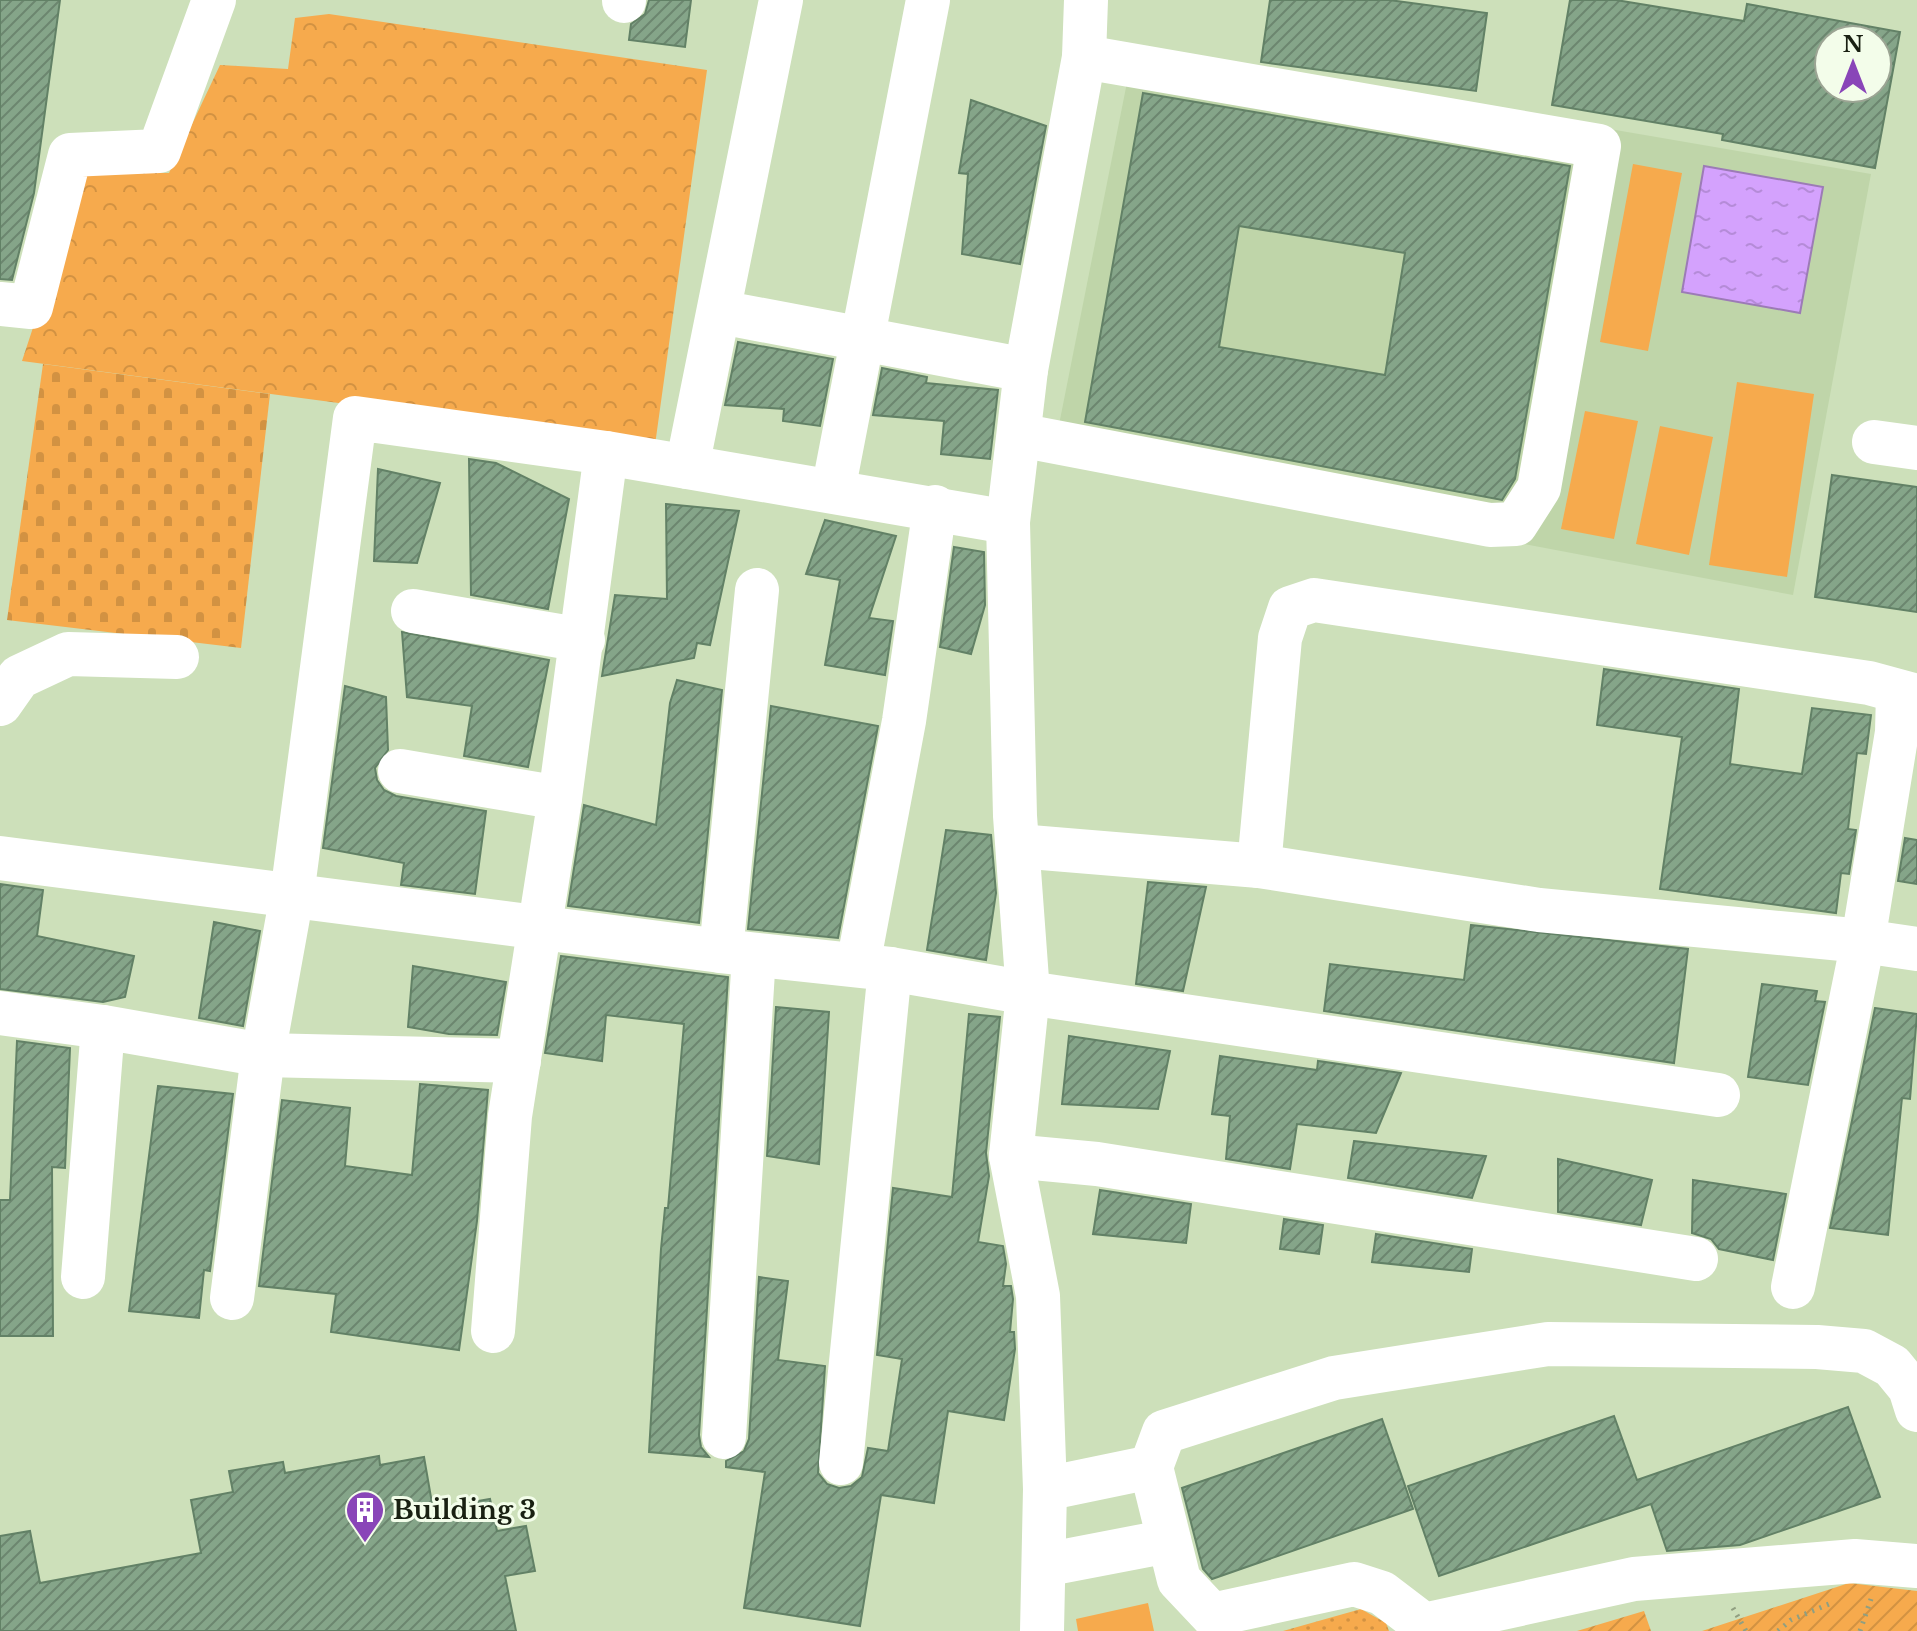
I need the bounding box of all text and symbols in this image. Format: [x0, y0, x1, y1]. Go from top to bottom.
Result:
north arrow [1813, 24, 1893, 104]
text: N [1843, 31, 1864, 58]
building icon: Building 3 [344, 1489, 386, 1544]
place label: Building 3 [393, 1494, 536, 1526]

